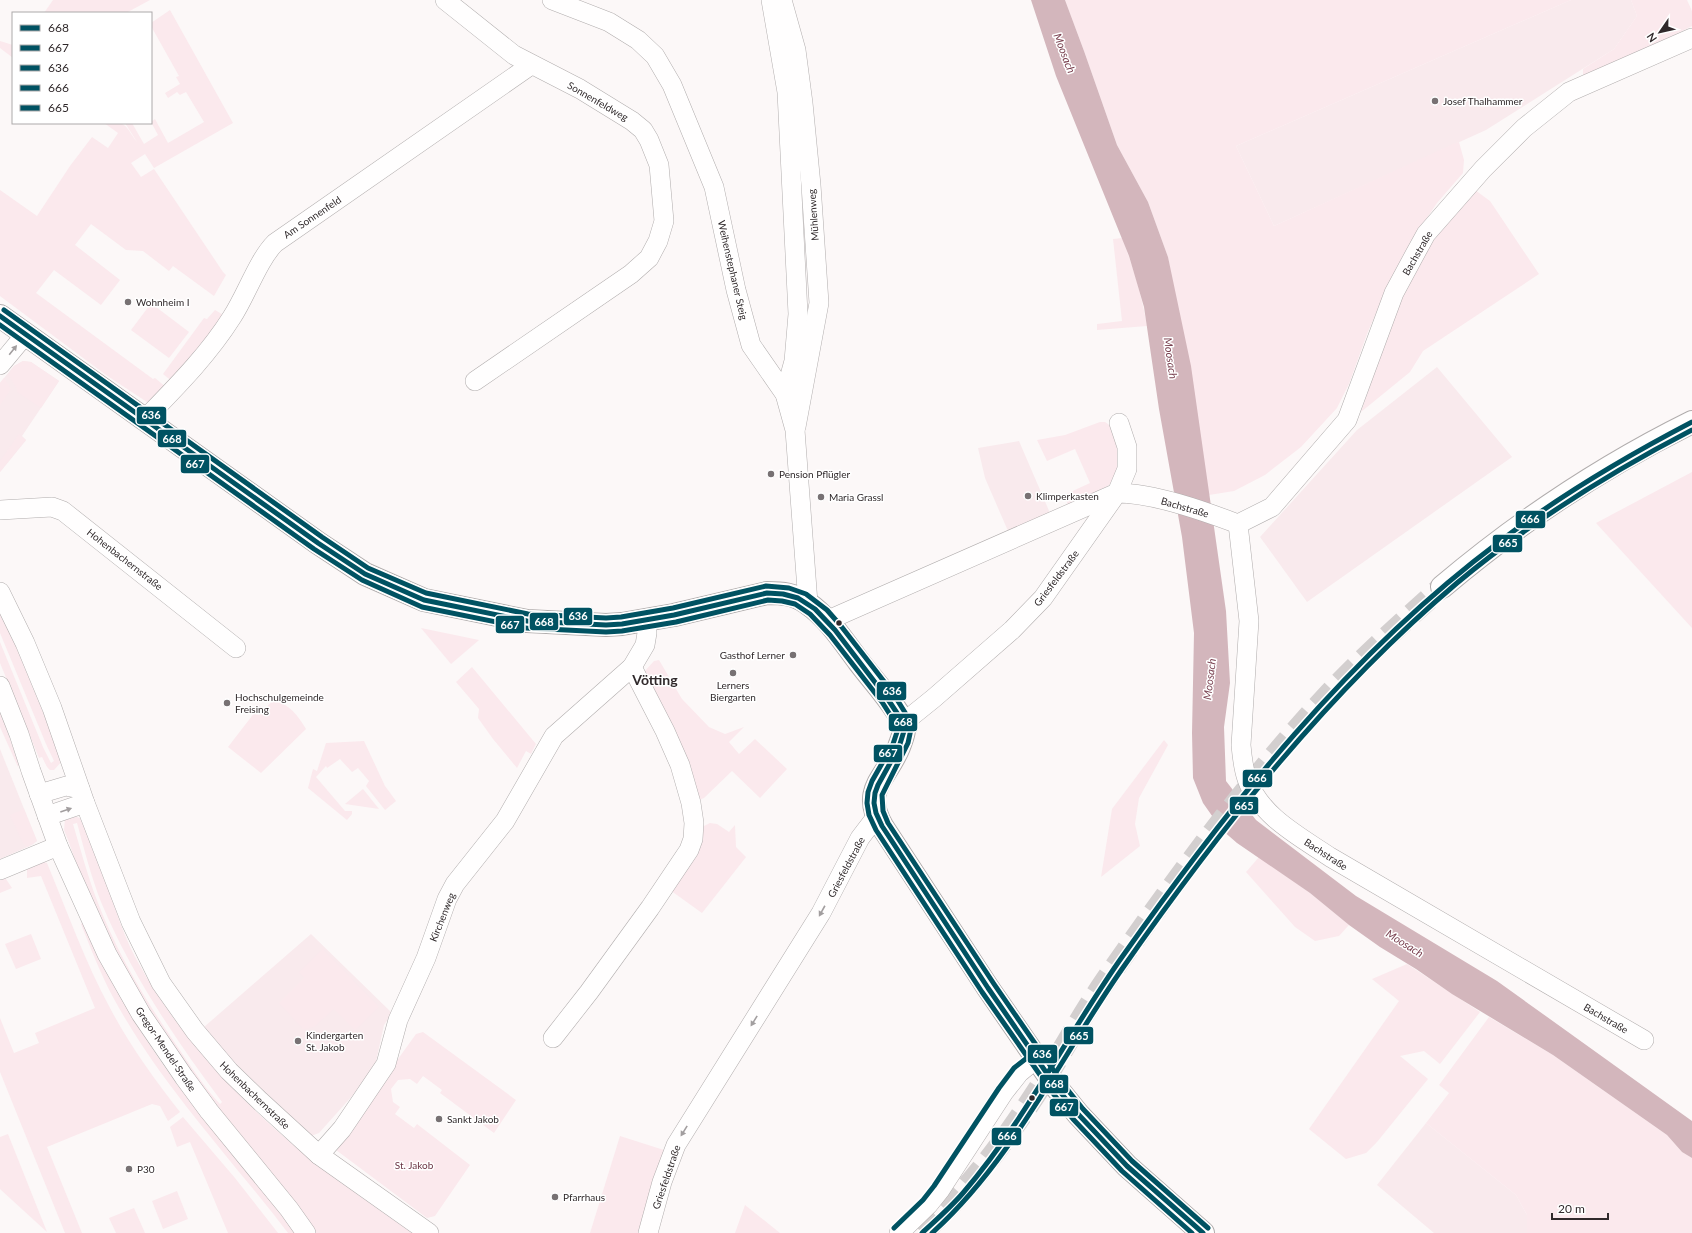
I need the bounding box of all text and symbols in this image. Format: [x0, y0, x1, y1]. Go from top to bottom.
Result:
legend [12, 12, 152, 124]
north arrow [1640, 12, 1680, 52]
text: 668 [48, 20, 69, 35]
water label: Moosach [1051, 31, 1079, 75]
text: N [1644, 31, 1659, 45]
text: 667 [48, 40, 69, 55]
text: 636 [48, 60, 69, 75]
street label: Sonnenfeldweg [566, 79, 630, 123]
text: 666 [48, 80, 69, 95]
place label: Josef Thalhammer [1443, 95, 1523, 107]
marker: Josef Thalhammer [1430, 96, 1440, 106]
text: 665 [48, 100, 69, 115]
street label: Mühlenweg [805, 189, 821, 241]
street label: Am Sonnenfeld [281, 193, 343, 241]
street label: Weihenstephaner Steig [716, 219, 750, 321]
street label: Bachstraße [1399, 229, 1435, 277]
place label: Wohnheim I [136, 296, 189, 308]
marker: Wohnheim I [123, 297, 133, 307]
water label: Moosach [1162, 337, 1180, 380]
one-way arrow [8, 345, 17, 356]
line badge: 636 [136, 406, 167, 425]
text: 636 [141, 408, 161, 421]
line badge: 668 [157, 429, 187, 448]
text: 668 [162, 432, 182, 445]
line badge: 667 [180, 454, 210, 474]
text: 667 [185, 457, 205, 470]
place label: Pension Pflügler [779, 468, 850, 480]
marker: Pension Pflügler [766, 469, 776, 479]
place label: Klimperkasten [1036, 490, 1099, 502]
place label: Maria Grassl [829, 491, 883, 503]
marker: Klimperkasten [1023, 491, 1033, 501]
marker: Maria Grassl [816, 492, 826, 502]
street label: Bachstraße [1160, 494, 1210, 520]
line badge: 666 [1515, 510, 1546, 529]
text: 666 [1520, 512, 1540, 525]
street label: Hohenbachernstraße [85, 526, 165, 592]
line badge: 665 [1492, 534, 1523, 553]
text: 665 [1498, 536, 1518, 549]
street label: Griesfeldstraße [1031, 548, 1081, 608]
line badge: 636 [563, 607, 593, 626]
text: 636 [568, 609, 588, 622]
line badge: 668 [529, 612, 559, 631]
line badge: 667 [495, 615, 525, 634]
text: 668 [534, 615, 554, 628]
text: 667 [500, 618, 520, 631]
unlabelled marker [834, 618, 844, 628]
place label: Gasthof Lerner [720, 649, 785, 661]
marker: Gasthof Lerner [788, 650, 798, 660]
water label: Moosach [1200, 657, 1218, 700]
marker: Lerners Biergarten [728, 668, 738, 678]
district label: Vötting [631, 671, 678, 688]
place label: Lerners Biergarten [710, 679, 756, 703]
line badge: 636 [876, 681, 907, 701]
text: 636 [882, 684, 902, 697]
place label: Hochschulgemeinde Freising [235, 691, 324, 715]
marker: Hochschulgemeinde Freising [222, 698, 232, 708]
line badge: 668 [888, 713, 918, 732]
text: 668 [893, 715, 913, 728]
line badge: 667 [873, 744, 903, 763]
text: 667 [878, 746, 898, 759]
line badge: 666 [1242, 769, 1273, 788]
text: 666 [1247, 771, 1267, 784]
line badge: 665 [1229, 796, 1259, 815]
text: 665 [1234, 799, 1254, 812]
one-way arrow [61, 807, 73, 813]
street label: Griesfeldstraße [825, 835, 867, 899]
street label: Bachstraße [1302, 836, 1350, 872]
street label: Kirchenweg [427, 891, 457, 943]
one-way arrow [819, 905, 825, 917]
water label: Moosach [1384, 926, 1426, 960]
street label: Bachstraße [1582, 1000, 1630, 1036]
street label: Gregor-Mendel-Straße [133, 1005, 199, 1093]
one-way arrow [750, 1015, 757, 1027]
line badge: 665 [1063, 1026, 1094, 1045]
place label: Kindergarten St. Jakob [306, 1029, 363, 1053]
text: 665 [1069, 1029, 1089, 1042]
marker: Kindergarten St. Jakob [293, 1036, 303, 1046]
line badge: 636 [1027, 1044, 1058, 1064]
text: 636 [1032, 1047, 1052, 1060]
street label: Hohenbachernstraße [218, 1059, 292, 1131]
line badge: 668 [1039, 1074, 1069, 1094]
text: 668 [1044, 1077, 1064, 1090]
unlabelled marker [1027, 1093, 1037, 1103]
line badge: 667 [1049, 1098, 1079, 1117]
text: 667 [1054, 1100, 1074, 1113]
place label: Sankt Jakob [447, 1113, 499, 1125]
marker: Sankt Jakob [434, 1114, 444, 1124]
one-way arrow [681, 1126, 688, 1137]
line badge: 666 [991, 1127, 1022, 1146]
text: 666 [997, 1129, 1017, 1142]
street label: Griesfeldstraße [649, 1143, 683, 1211]
park label: St. Jakob [395, 1159, 434, 1171]
place label: P30 [137, 1163, 155, 1175]
marker: P30 [124, 1164, 134, 1174]
place label: Pfarrhaus [563, 1191, 605, 1203]
marker: Pfarrhaus [550, 1192, 560, 1202]
scale bar [1552, 1195, 1608, 1221]
text: 20 m [1558, 1201, 1585, 1216]

